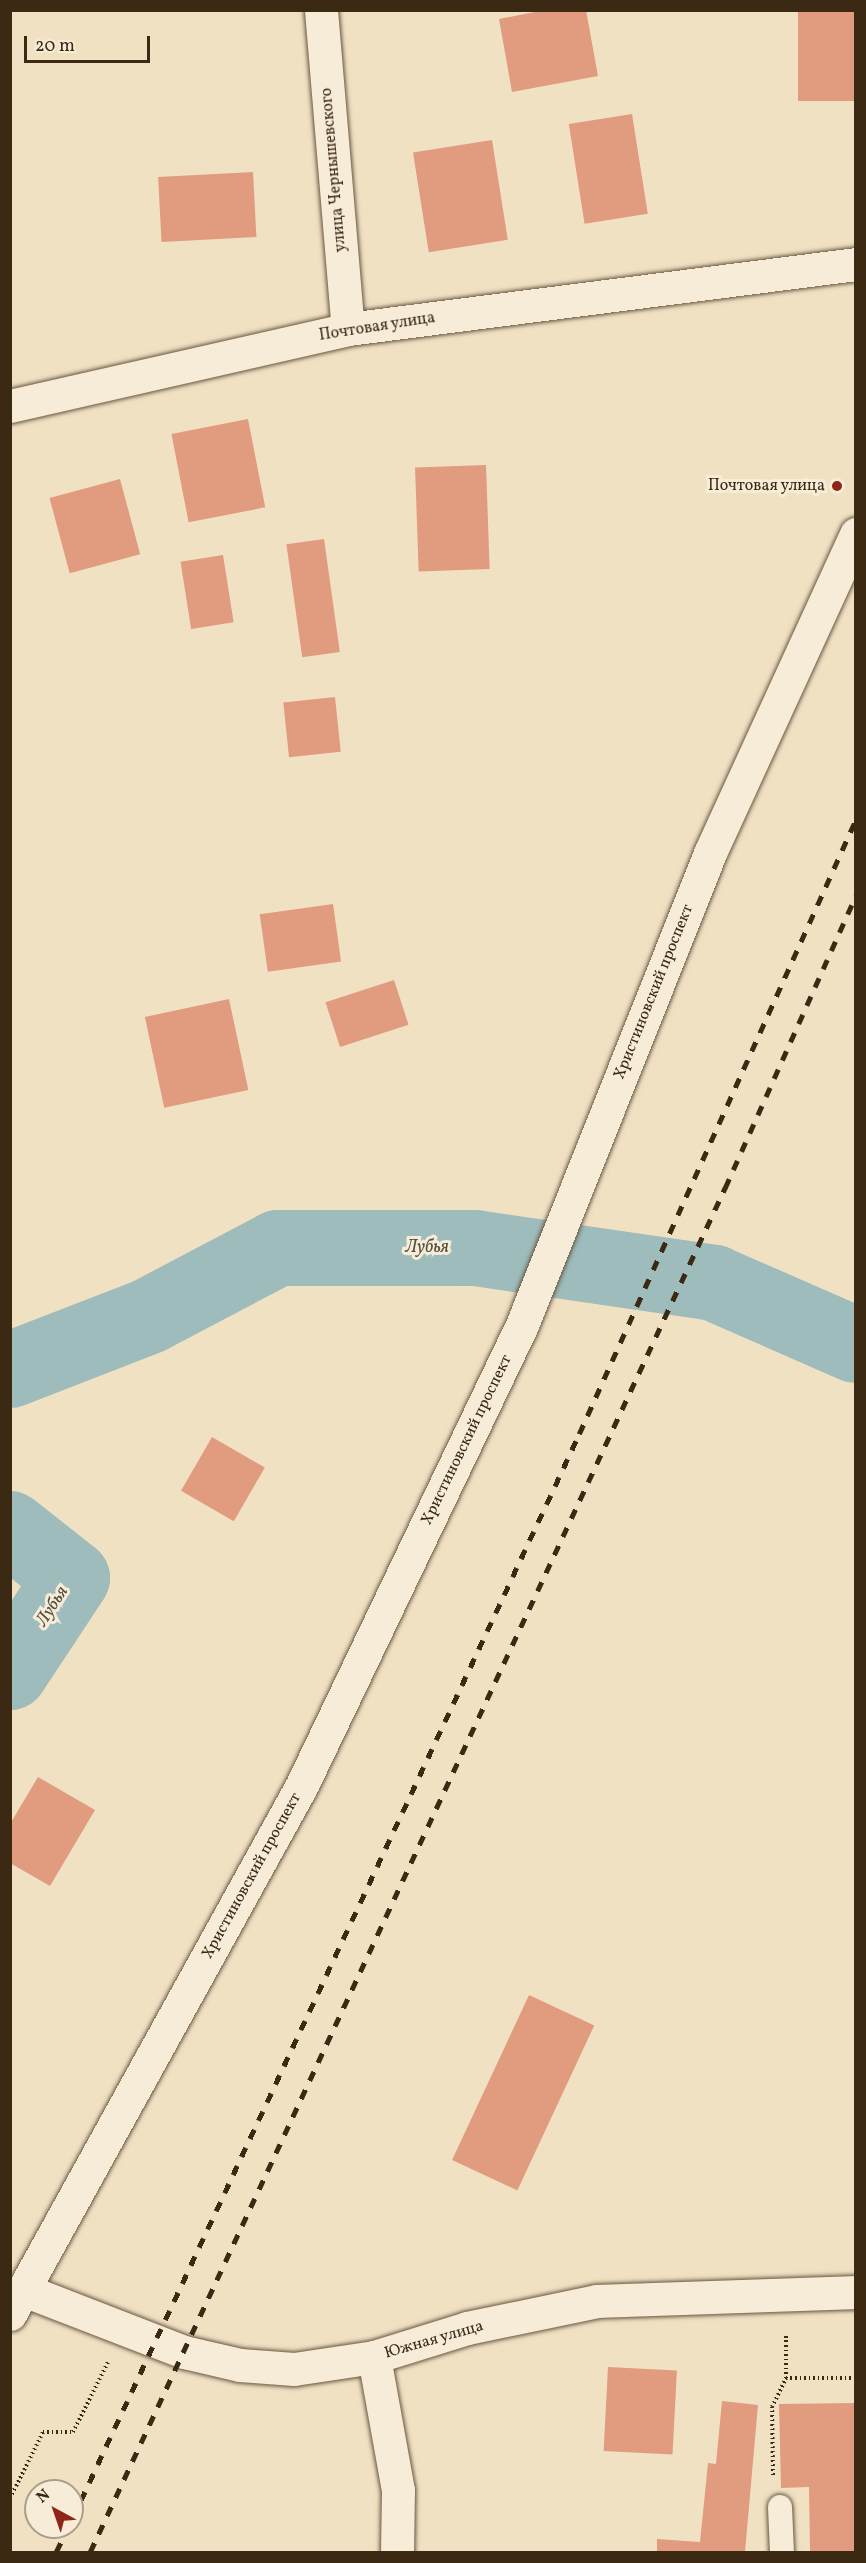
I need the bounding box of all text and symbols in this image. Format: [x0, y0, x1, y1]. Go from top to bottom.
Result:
scale bar [27, 24, 153, 62]
text: 20 m [35, 34, 75, 59]
street label: улица Чернышевского [317, 87, 351, 253]
street label: Почтовая улица [317, 308, 437, 346]
place label: Почтовая улица [707, 476, 825, 496]
marker: Почтовая улица [830, 479, 844, 493]
street label: Христиновский проспект [610, 902, 698, 1082]
water label: Лубья [405, 1237, 449, 1259]
street label: Христиновский проспект [417, 1352, 517, 1528]
water label: Лубья [32, 1583, 74, 1631]
street label: Христиновский проспект [198, 1790, 306, 1962]
street label: Южная улица [382, 2317, 486, 2363]
north arrow [24, 2479, 84, 2539]
text: N [32, 2485, 55, 2509]

